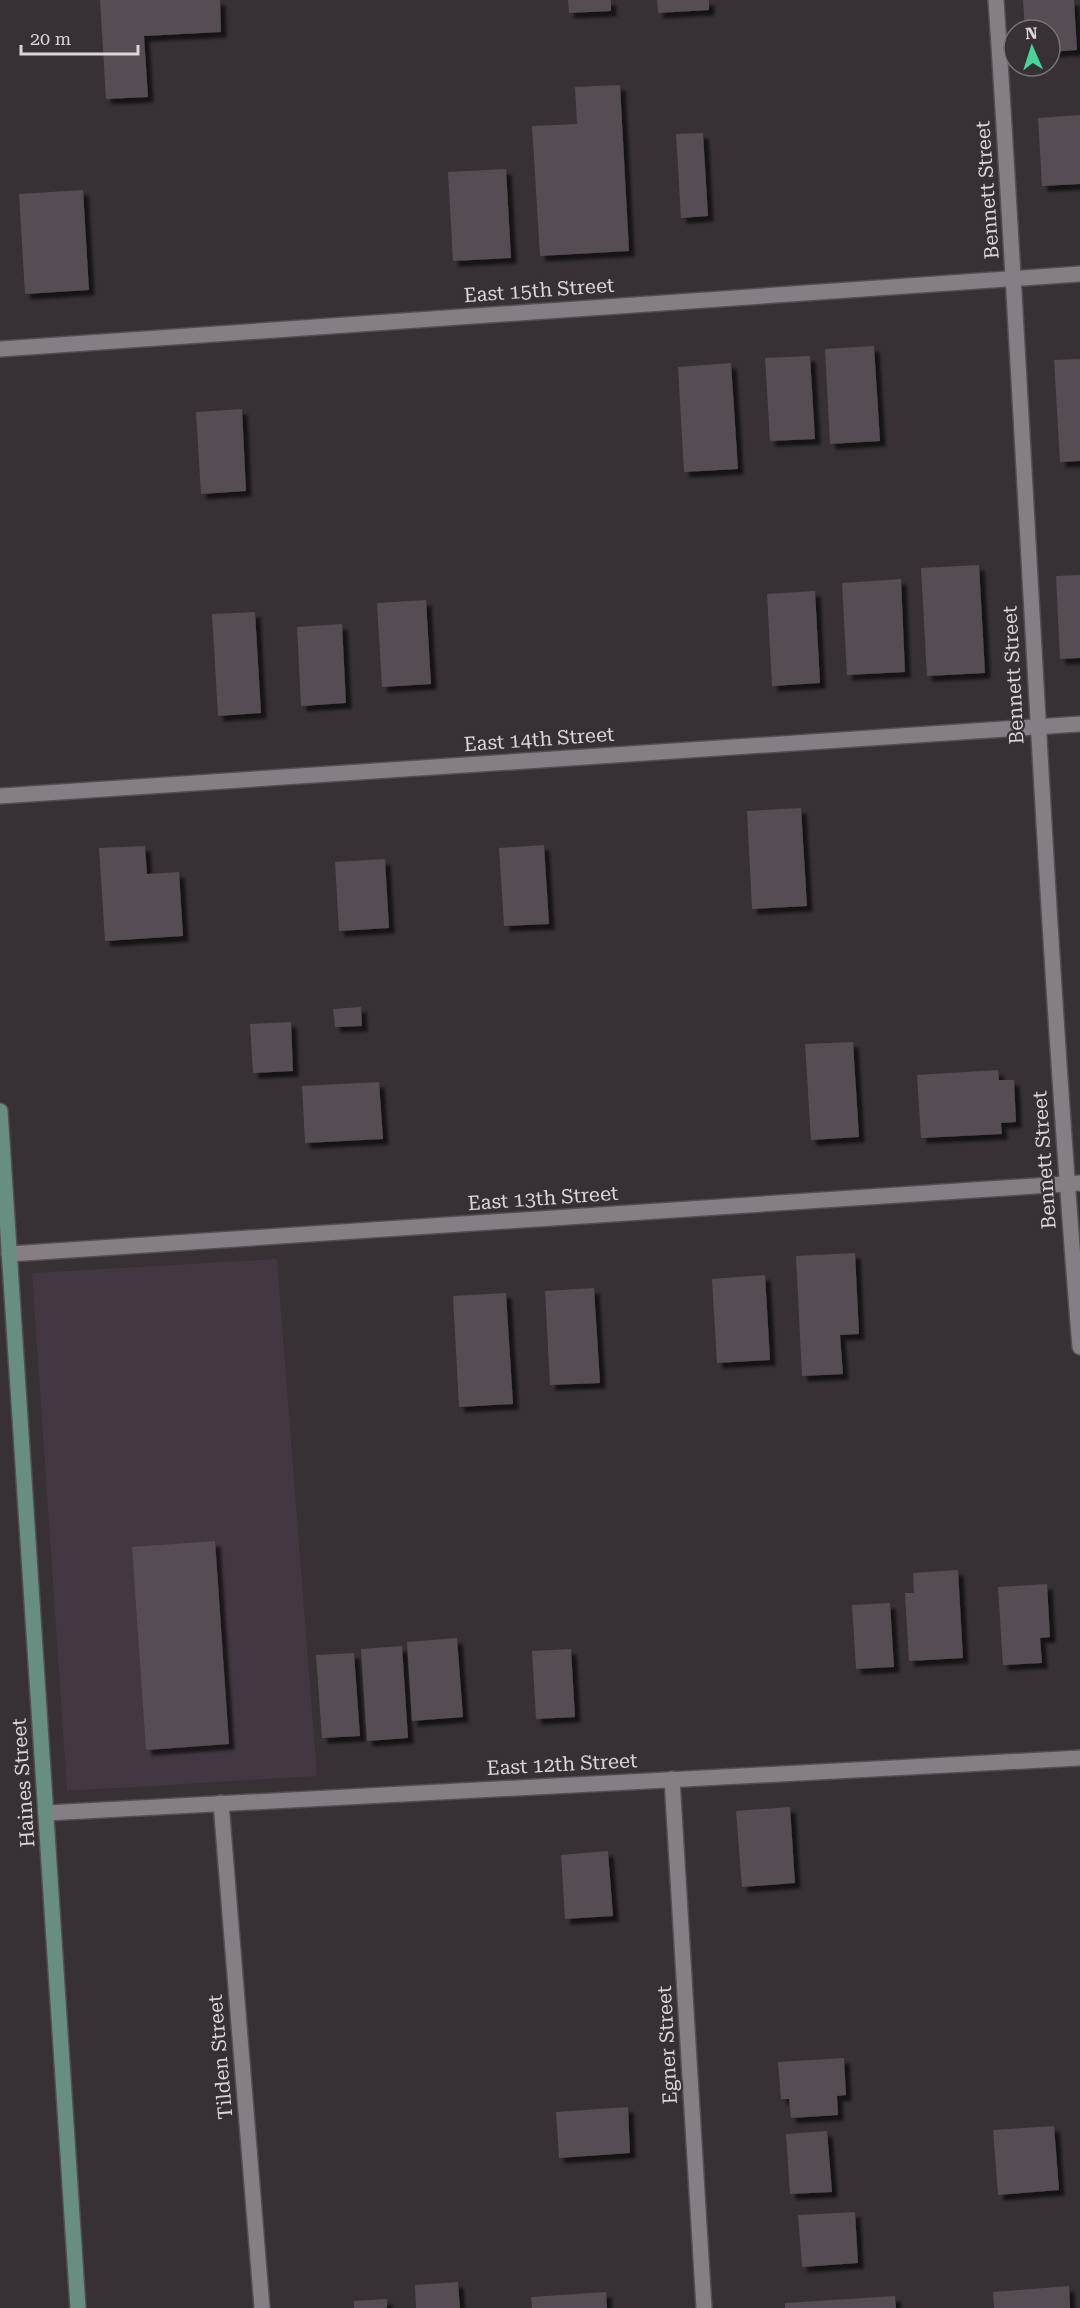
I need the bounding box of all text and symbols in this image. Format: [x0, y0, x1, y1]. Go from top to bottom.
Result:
scale bar [21, 18, 138, 56]
north arrow [1002, 18, 1062, 78]
text: N [1025, 24, 1038, 43]
text: 20 m [30, 28, 71, 49]
street label: Bennett Street [970, 119, 1004, 260]
street label: East 15th Street [463, 273, 616, 307]
street label: Bennett Street [997, 605, 1029, 745]
street label: East 14th Street [463, 722, 616, 756]
street label: Bennett Street [1027, 1089, 1061, 1230]
street label: East 13th Street [467, 1181, 620, 1215]
street label: Haines Street [6, 1717, 39, 1848]
street label: East 12th Street [486, 1748, 639, 1780]
street label: Egner Street [652, 1985, 682, 2105]
street label: Tilden Street [203, 1993, 237, 2120]

